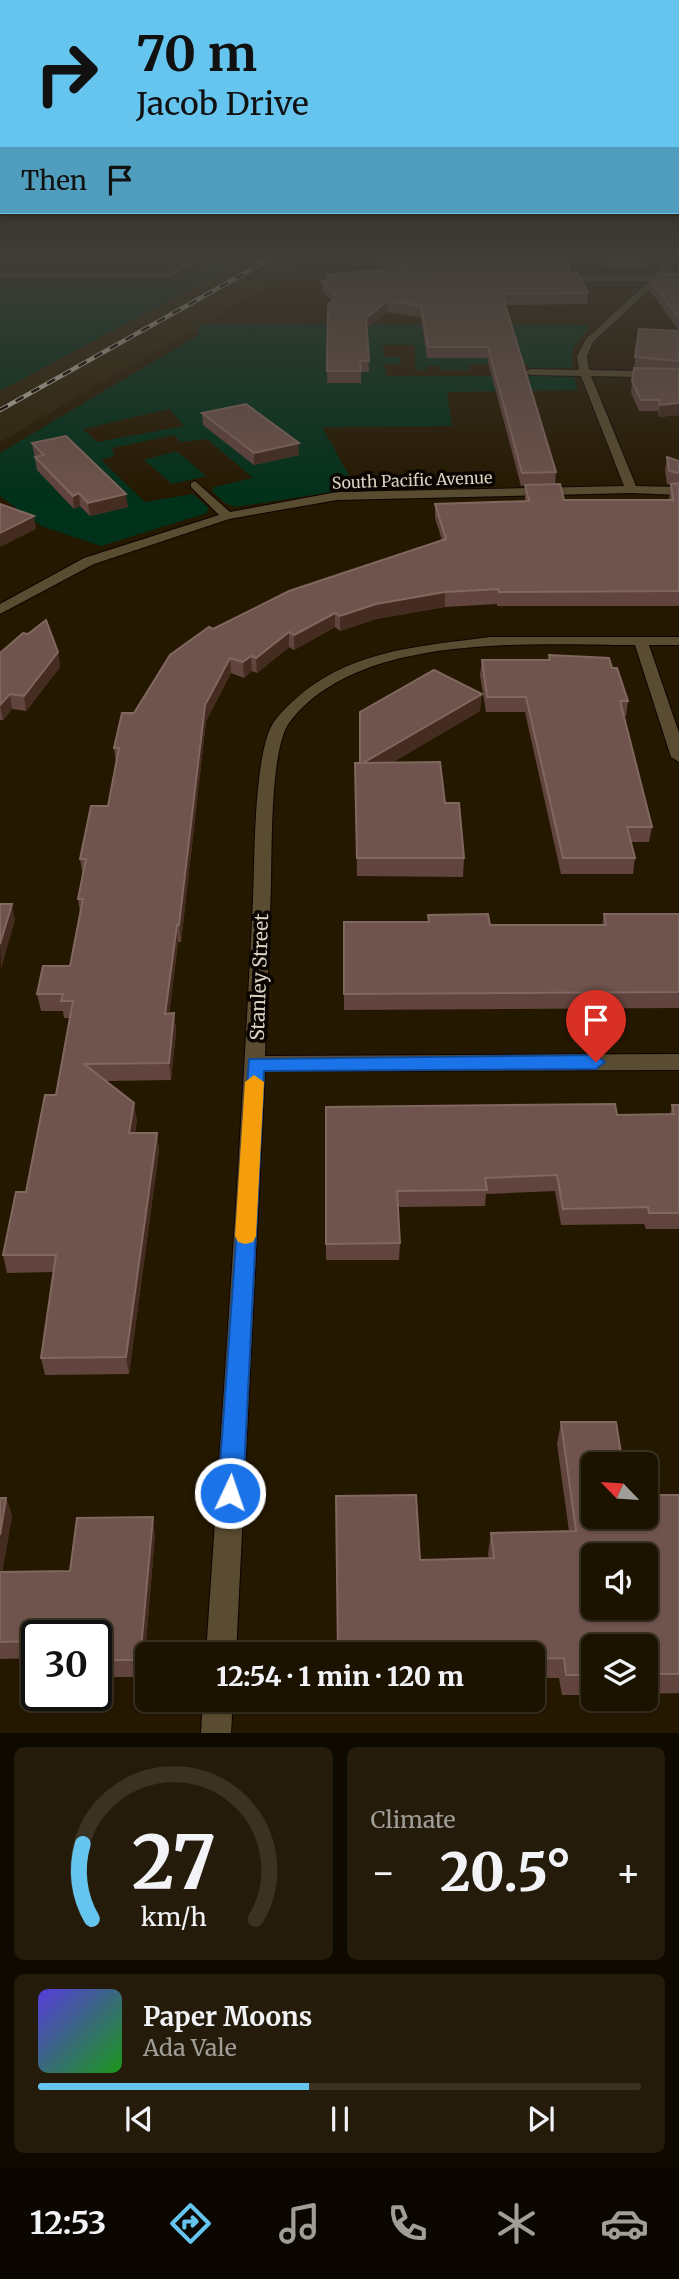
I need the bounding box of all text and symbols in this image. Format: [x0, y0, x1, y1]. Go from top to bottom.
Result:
text: 70 m [136, 23, 257, 84]
icon: right [21, 28, 112, 119]
text: Jacob Drive [136, 84, 309, 124]
icon: arrive [101, 161, 139, 199]
text: Then [21, 164, 87, 197]
street label: South Pacific Avenue [331, 467, 493, 493]
street label: Stanley Street [245, 912, 273, 1041]
pin [566, 990, 626, 1062]
icon: arrive [577, 1001, 615, 1039]
north arrow [581, 1452, 658, 1530]
map controls [581, 1452, 658, 1711]
position arrow [193, 1456, 267, 1530]
button: sound [581, 1543, 658, 1620]
speed limit sign: 30 [21, 1620, 112, 1711]
button: layers [581, 1634, 658, 1711]
text: 12:54 · 1 min · 120 m [216, 1660, 464, 1693]
text: Climate [371, 1805, 456, 1834]
text: 27 [131, 1818, 215, 1910]
text: 20.5° [440, 1840, 571, 1905]
text: − [371, 1849, 396, 1896]
text: + [616, 1849, 641, 1896]
text: km/h [140, 1901, 206, 1933]
text: Paper Moons [143, 2000, 312, 2033]
text: Ada Vale [143, 2033, 237, 2062]
icon: previous [120, 2100, 158, 2138]
icon: pause [321, 2100, 359, 2138]
icon: next [522, 2100, 560, 2138]
icon: directions [166, 2199, 215, 2248]
icon: music [275, 2199, 324, 2248]
icon: phone [383, 2199, 432, 2248]
icon: climate [492, 2199, 541, 2248]
icon: car [600, 2199, 649, 2248]
text: 12:53 [30, 2203, 106, 2243]

